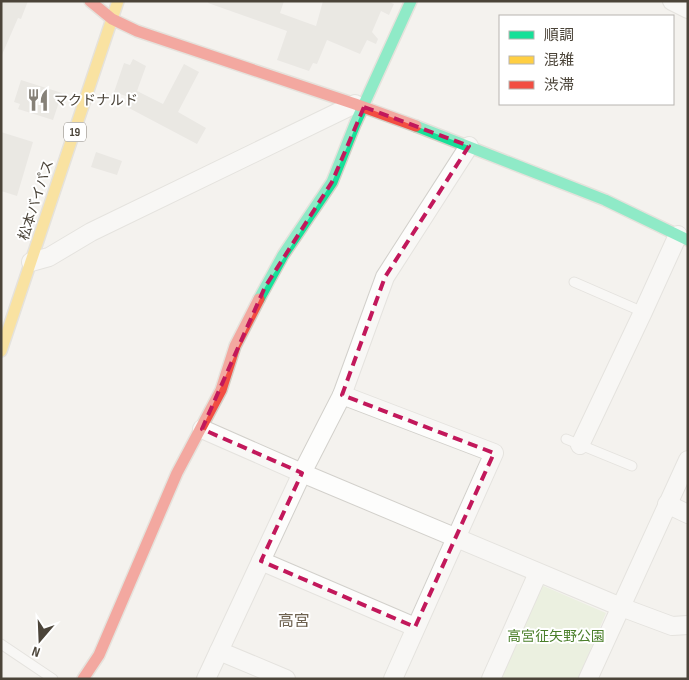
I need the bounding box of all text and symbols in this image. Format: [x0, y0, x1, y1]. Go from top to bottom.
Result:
legend [499, 15, 674, 105]
text: 順調 [544, 26, 574, 45]
text: 混雑 [544, 51, 574, 70]
text: 渋滞 [544, 76, 574, 95]
restaurant icon: マクドナルド [25, 87, 51, 113]
place label: マクドナルド [54, 92, 138, 109]
road number: 19 [64, 122, 86, 142]
street label: 松本バイパス [15, 158, 57, 242]
district label: 高宮 [278, 612, 310, 631]
north arrow [15, 615, 65, 665]
park label: 高宮征矢野公園 [507, 628, 605, 645]
text: N [30, 643, 42, 661]

